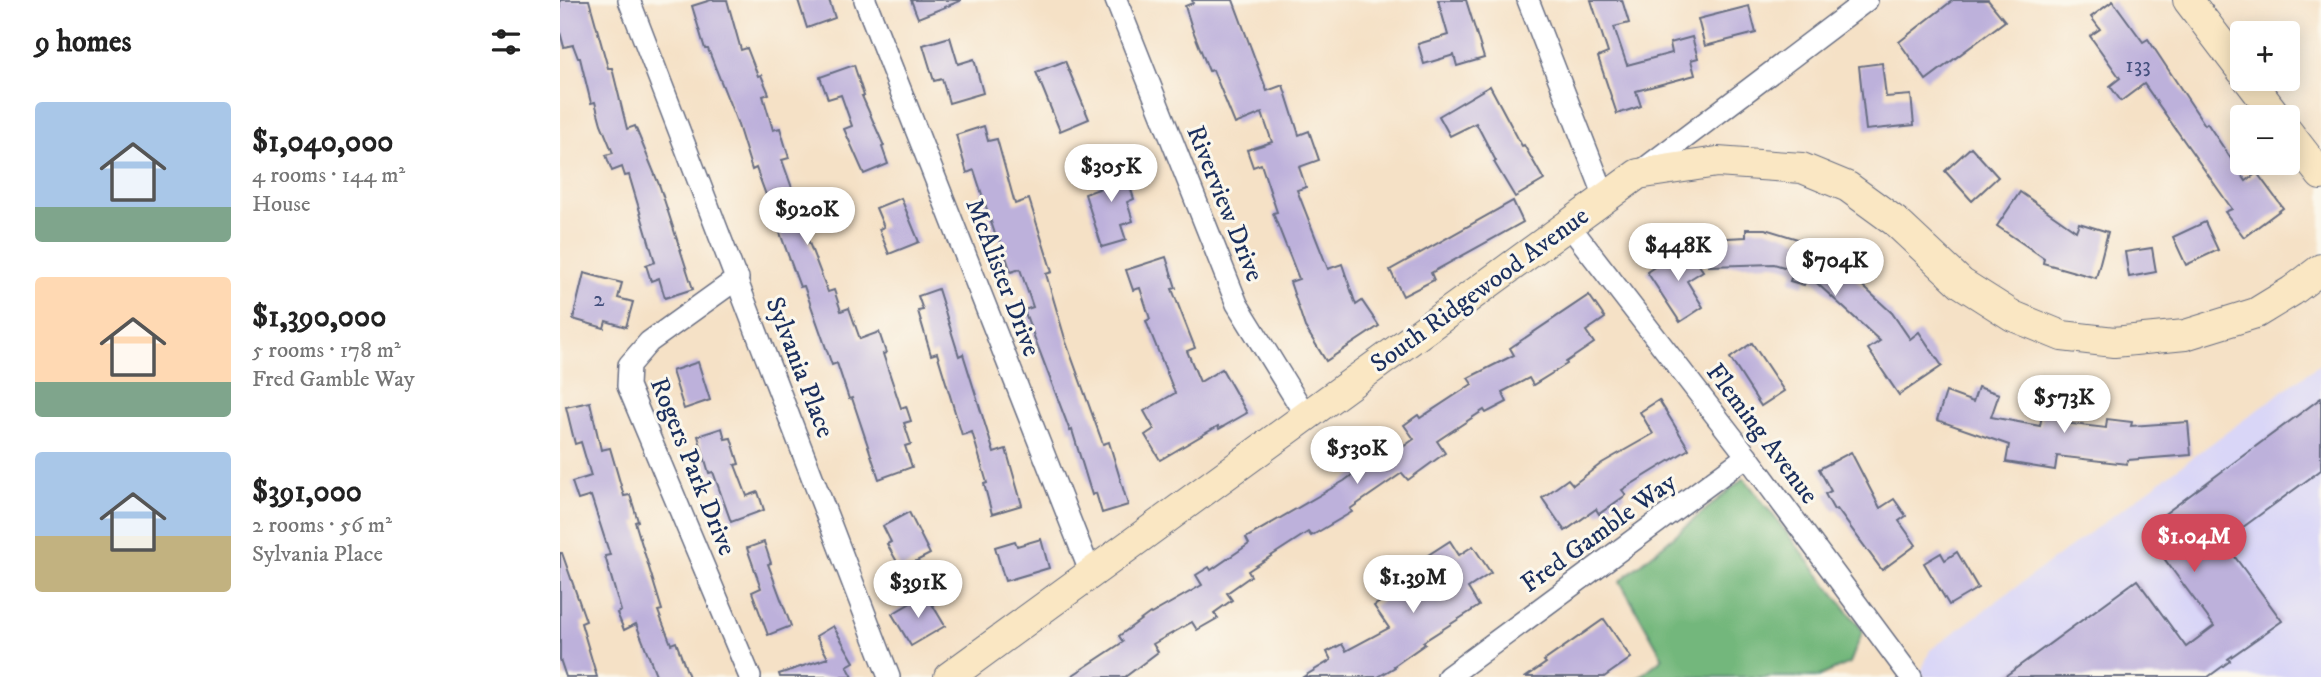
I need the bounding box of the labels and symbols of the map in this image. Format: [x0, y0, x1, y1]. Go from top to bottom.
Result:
house number: 133 [2125, 51, 2151, 80]
street label: Riverview Drive [1178, 121, 1271, 286]
pin: $305K [1062, 144, 1160, 204]
pin: $920K [758, 188, 856, 247]
street label: McAlister Drive [957, 194, 1048, 361]
street label: South Ridgewood Avenue [1364, 200, 1596, 381]
pin: $448K [1629, 224, 1727, 283]
pin: $704K [1786, 238, 1884, 298]
house number: 2 [593, 285, 605, 314]
street label: Sylvania Place [758, 293, 842, 443]
street label: Fleming Avenue [1698, 357, 1825, 511]
street label: Rogers Park Drive [642, 373, 743, 560]
pin: $573K [2015, 376, 2113, 435]
pin: $530K [1308, 426, 1406, 486]
street label: Fred Gamble Way [1515, 465, 1684, 601]
pin: $1.04M [2137, 514, 2251, 574]
pin: $1.39M [1356, 556, 1470, 615]
pin: $391K [869, 560, 967, 620]

